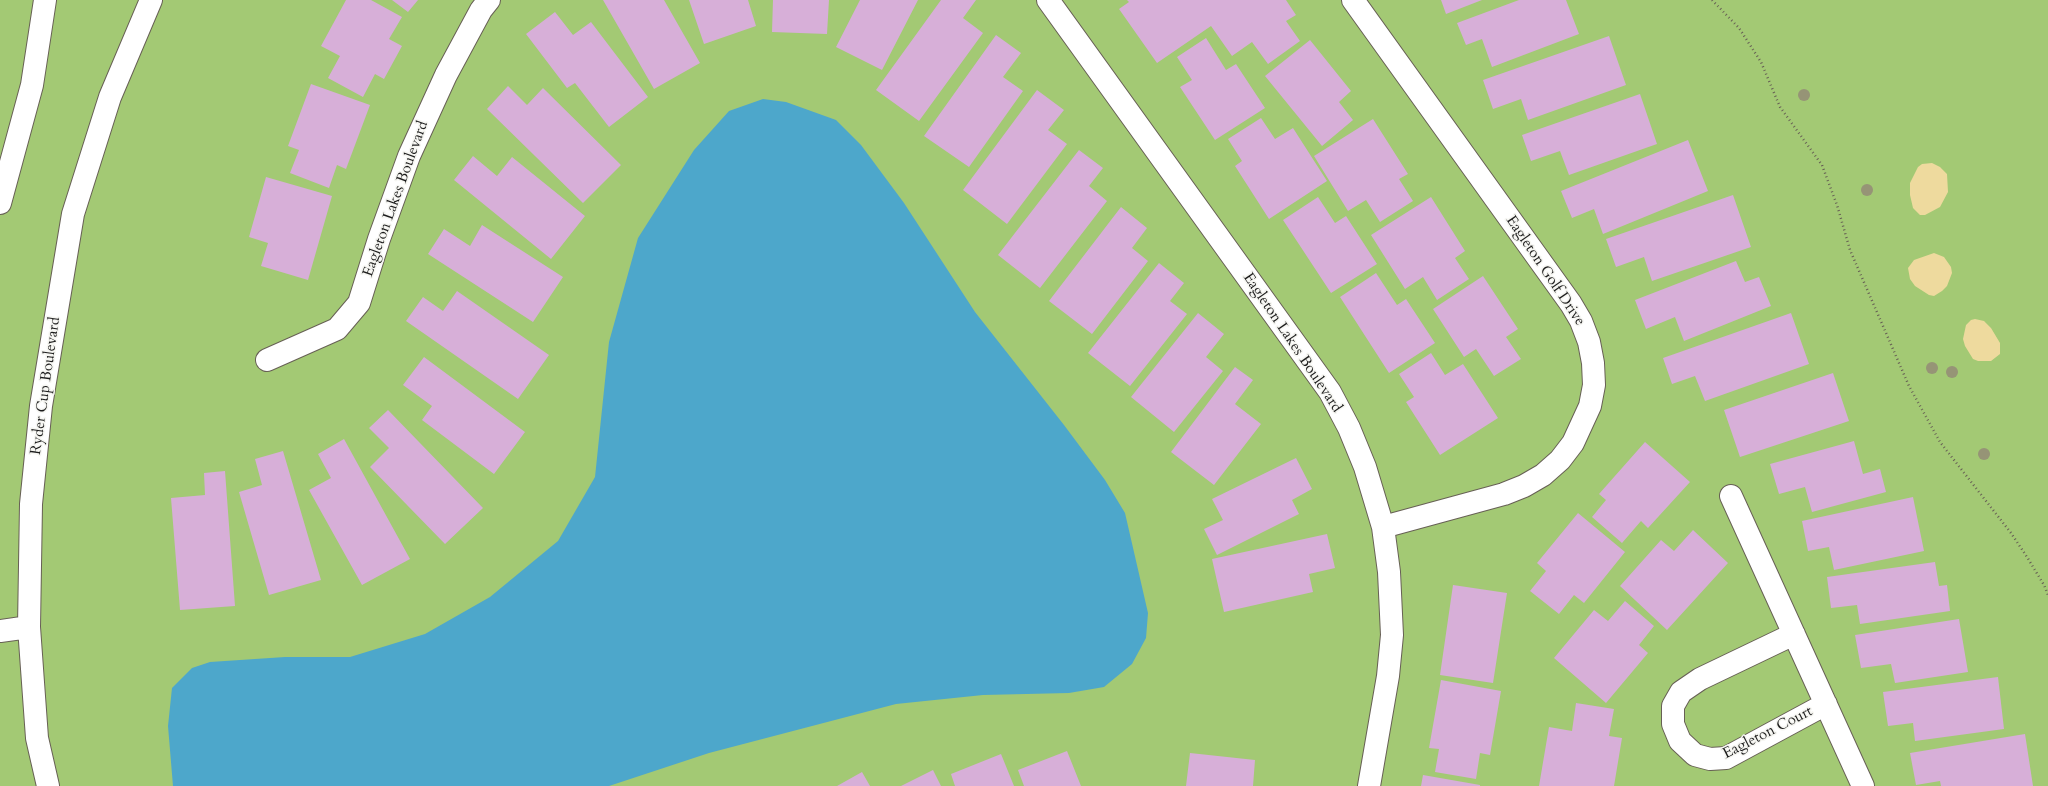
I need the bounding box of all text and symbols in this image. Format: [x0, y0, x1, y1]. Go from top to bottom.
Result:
street label: Eagleton Lakes Boulevard [359, 119, 433, 279]
street label: Eagleton Golf Drive [1502, 213, 1588, 329]
street label: Eagleton Lakes Boulevard [1239, 270, 1345, 416]
street label: Ryder Cup Boulevard [27, 316, 65, 456]
street label: Eagleton Court [1720, 703, 1816, 763]

